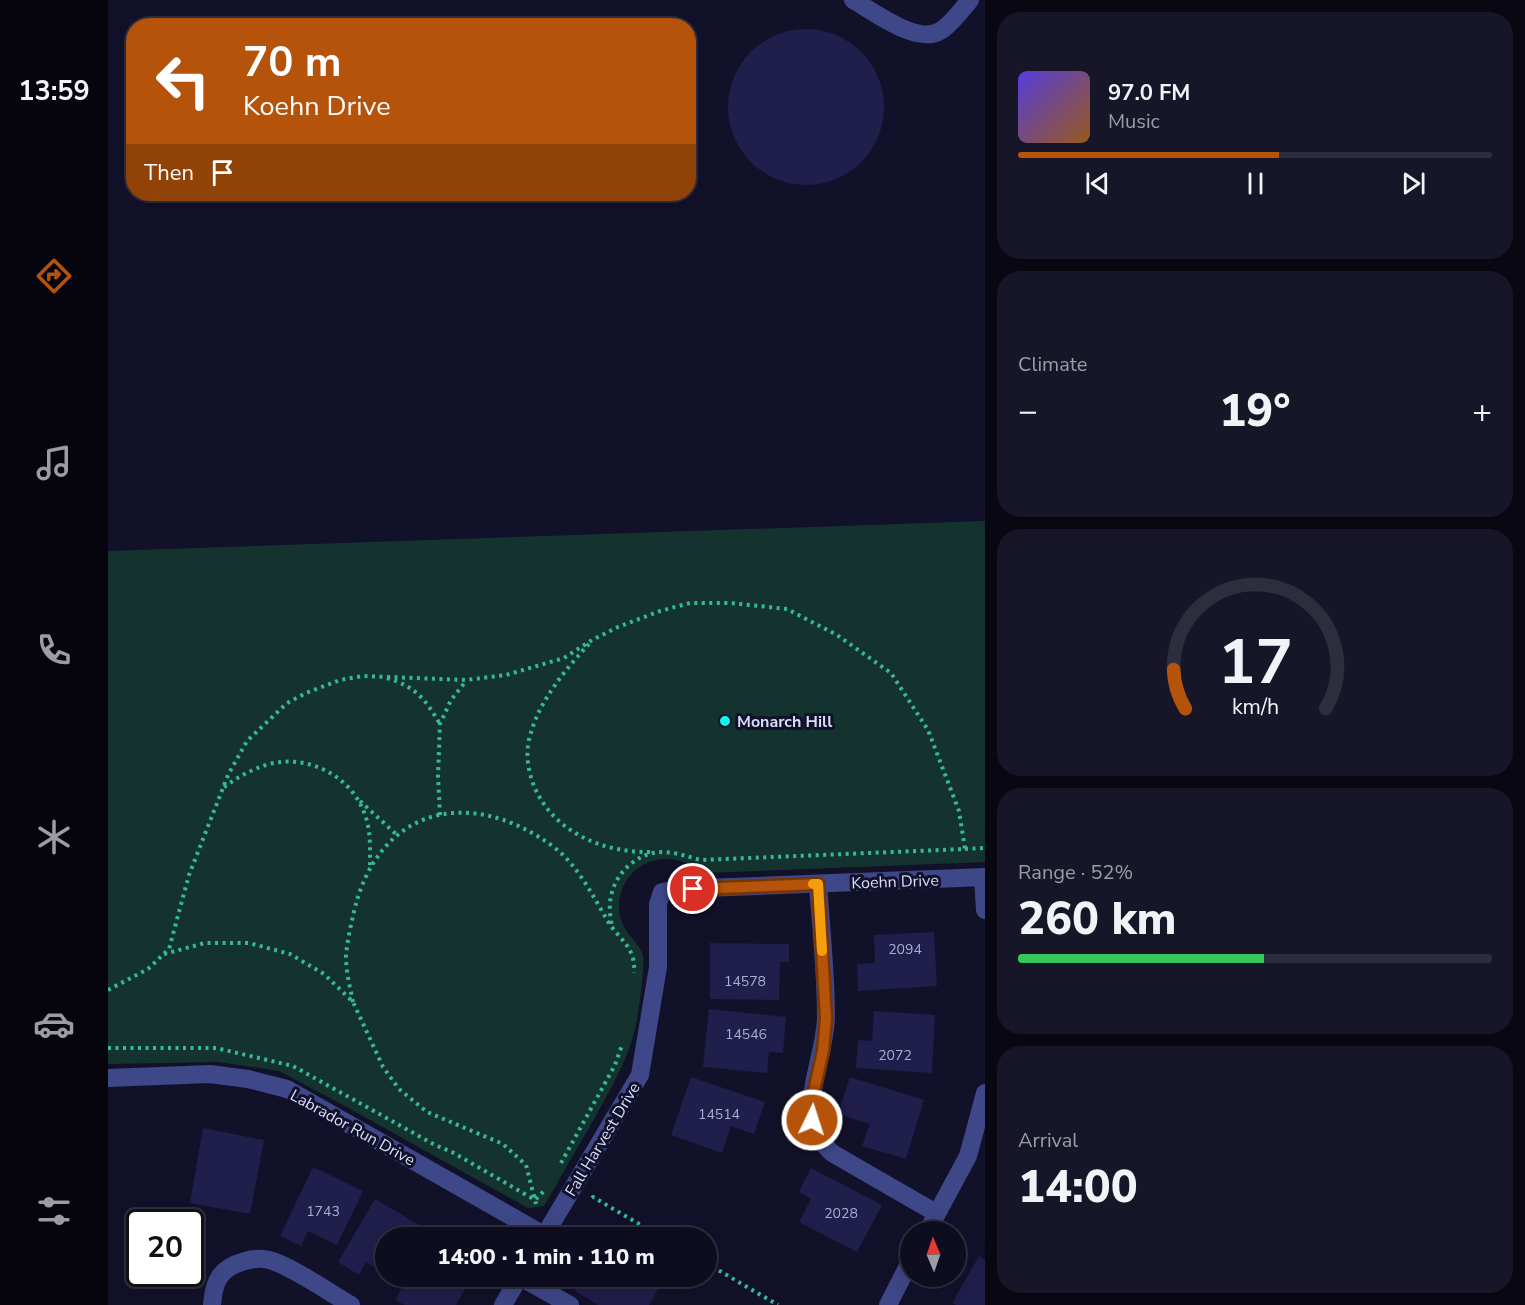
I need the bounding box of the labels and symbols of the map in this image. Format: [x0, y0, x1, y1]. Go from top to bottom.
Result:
place label: Monarch Hill [737, 711, 832, 733]
marker: Monarch Hill [718, 714, 732, 728]
pin [667, 863, 718, 914]
street label: Koehn Drive [851, 869, 939, 895]
house number: 2094 [888, 940, 922, 959]
house number: 14578 [724, 972, 766, 991]
house number: 14546 [725, 1025, 767, 1044]
house number: 2072 [878, 1046, 912, 1065]
street label: Fall Harvest Drive [560, 1078, 646, 1201]
street label: Labrador Run Drive [286, 1084, 419, 1171]
position arrow [780, 1088, 844, 1152]
house number: 14514 [698, 1105, 740, 1124]
house number: 1743 [306, 1202, 340, 1221]
house number: 2028 [824, 1204, 858, 1223]
speed limit sign: 20 [126, 1209, 204, 1287]
north arrow [900, 1221, 966, 1287]

